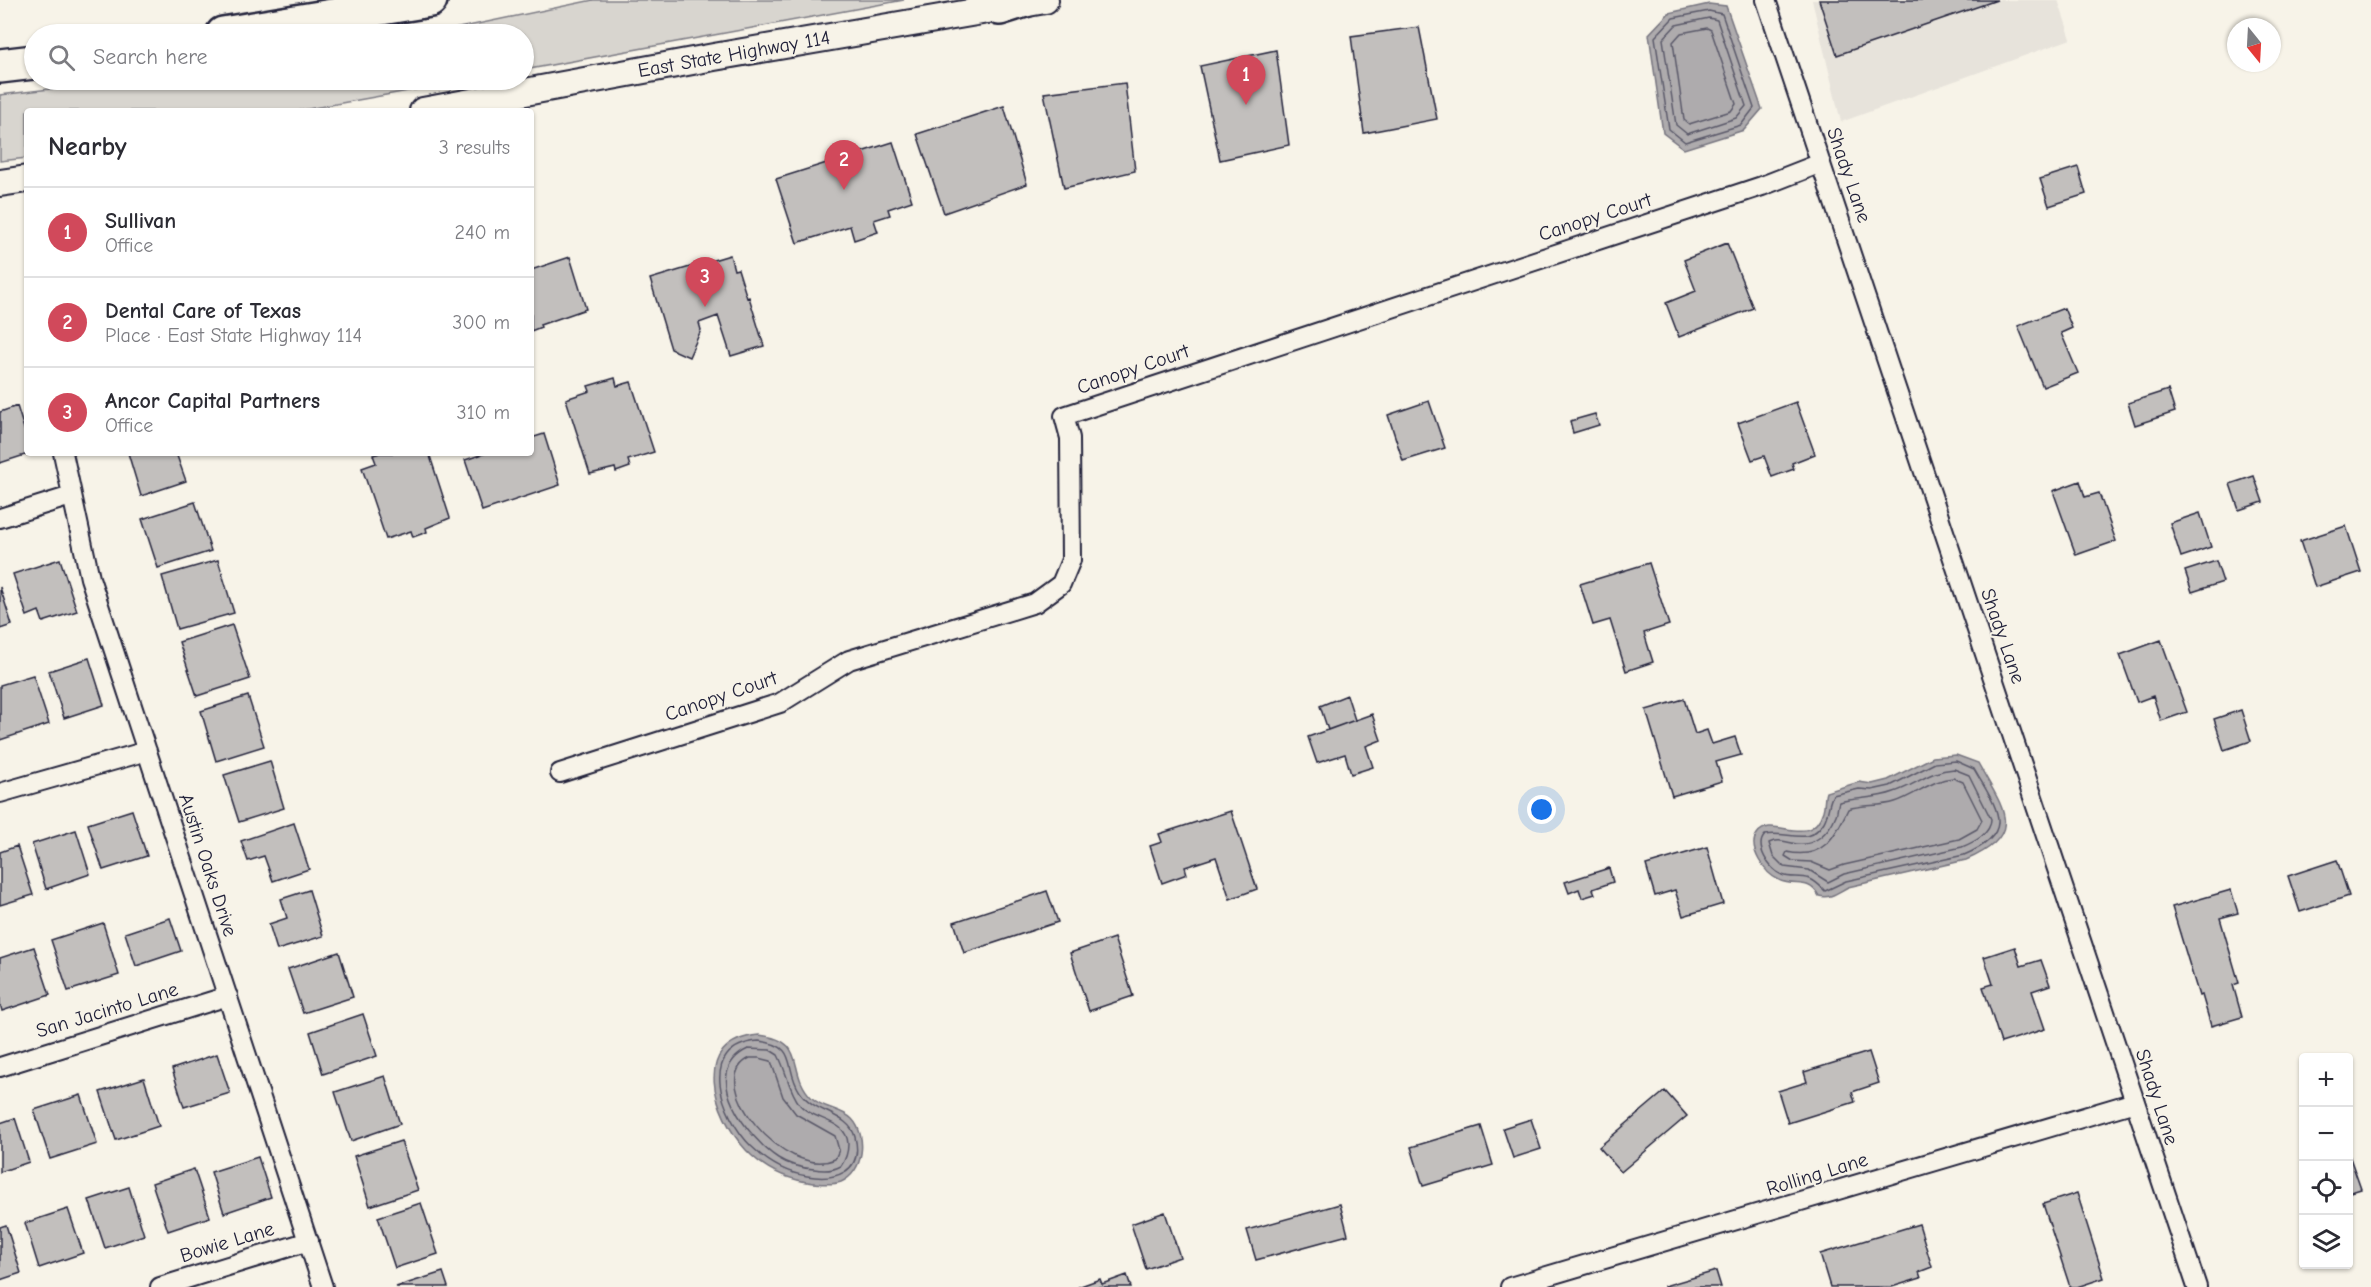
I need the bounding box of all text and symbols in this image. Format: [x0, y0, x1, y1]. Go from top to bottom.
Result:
north arrow [2227, 18, 2281, 72]
search box [24, 24, 534, 90]
street label: East State Highway 114 [636, 26, 832, 82]
icon: search [45, 41, 78, 74]
text: Search here [93, 44, 208, 70]
pin: 1 [1226, 56, 1266, 105]
street label: Shady Lane [1822, 124, 1876, 226]
text: Nearby [48, 132, 127, 162]
text: 3 results [439, 136, 510, 159]
pin: 2 [824, 140, 864, 190]
street label: Canopy Court [1536, 188, 1655, 246]
text: Sullivan [105, 208, 176, 234]
text: 1 [64, 221, 71, 244]
text: 240 m [455, 221, 510, 244]
text: Office [105, 234, 153, 257]
pin: 3 [686, 258, 724, 307]
text: Dental Care of Texas [105, 298, 301, 324]
text: 2 [63, 311, 72, 334]
text: 300 m [452, 311, 510, 334]
text: Place · East State Highway 114 [105, 324, 362, 347]
street label: Canopy Court [1074, 339, 1193, 399]
text: Ancor Capital Partners [105, 388, 320, 414]
text: 3 [63, 401, 72, 424]
text: 310 m [457, 401, 510, 424]
text: Office [105, 414, 153, 437]
street label: Shady Lane [1976, 585, 2030, 687]
street label: Canopy Court [662, 666, 781, 726]
street label: Austin Oaks Drive [174, 791, 242, 939]
your location [1527, 795, 1556, 824]
street label: San Jacinto Lane [33, 977, 181, 1043]
street label: Shady Lane [2131, 1046, 2183, 1148]
map controls [2299, 1053, 2353, 1269]
button: + [2299, 1053, 2353, 1107]
button: − [2299, 1107, 2353, 1161]
street label: Rolling Lane [1763, 1148, 1871, 1200]
button: locate [2299, 1161, 2353, 1215]
button: layers [2299, 1215, 2353, 1269]
street label: Bowie Lane [177, 1217, 277, 1267]

